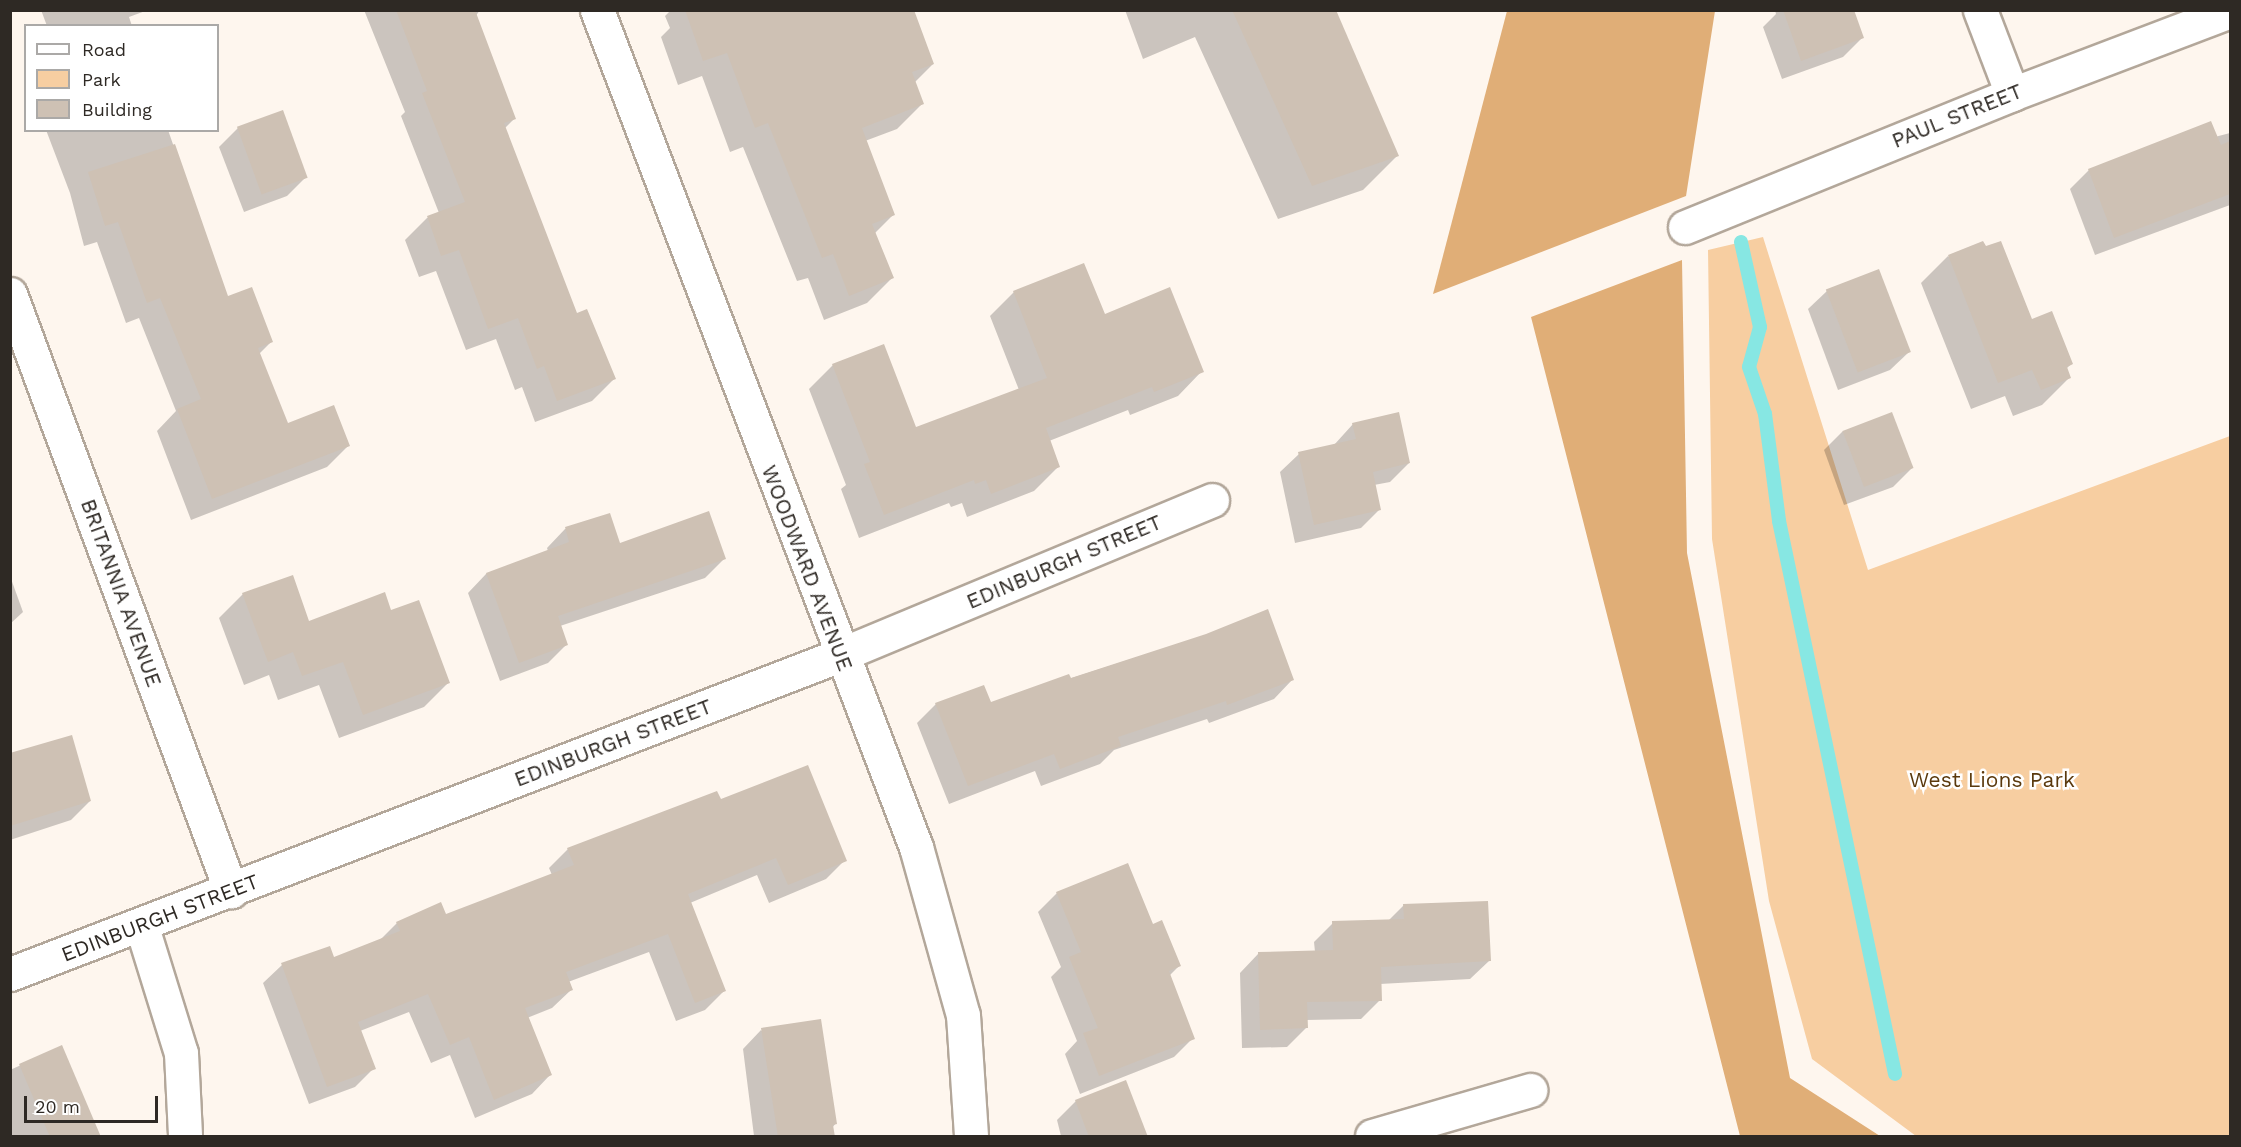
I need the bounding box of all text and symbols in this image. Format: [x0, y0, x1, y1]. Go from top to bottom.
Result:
legend [24, 24, 219, 132]
text: Road [82, 39, 126, 60]
text: Park [82, 69, 121, 90]
street label: PAUL STREET [1888, 78, 2026, 154]
text: Building [82, 99, 152, 120]
street label: WOODWARD AVENUE [756, 461, 858, 675]
street label: BRITANNIA AVENUE [75, 495, 167, 691]
street label: EDINBURGH STREET [963, 510, 1165, 614]
street label: EDINBURGH STREET [511, 694, 715, 792]
park label: West Lions Park [1909, 767, 2075, 793]
street label: EDINBURGH STREET [58, 869, 262, 967]
scale bar [27, 1084, 160, 1122]
text: 20 m [35, 1096, 80, 1117]

